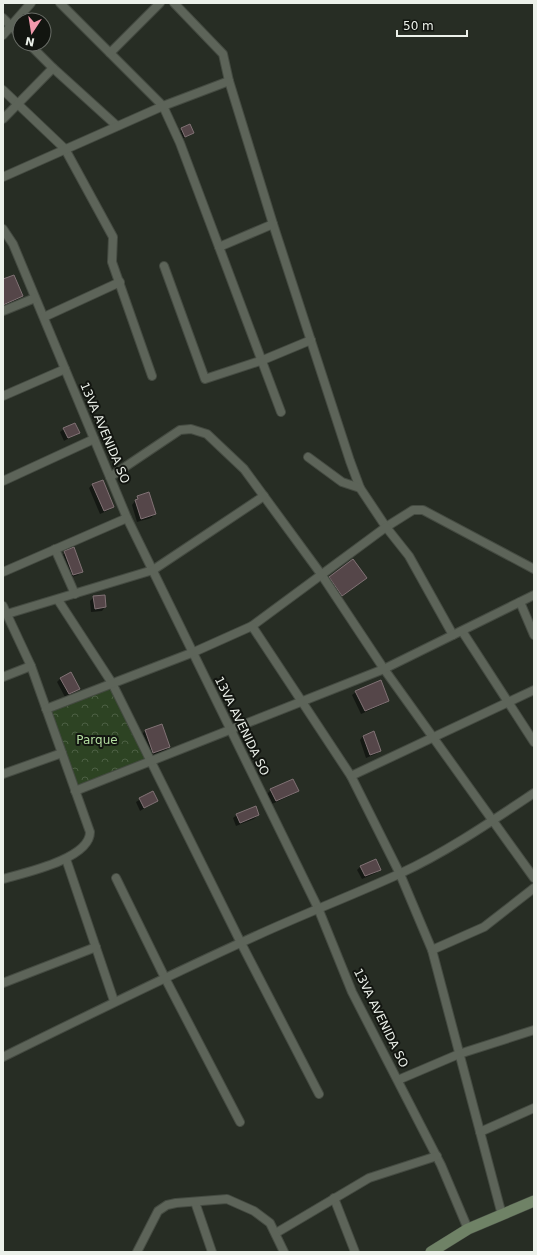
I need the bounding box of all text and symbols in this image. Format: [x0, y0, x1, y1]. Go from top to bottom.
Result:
north arrow [12, 12, 52, 52]
scale bar [397, 12, 467, 38]
text: 50 m [403, 19, 434, 33]
text: N [24, 34, 36, 49]
street label: 13VA AVENIDA SO [77, 380, 133, 486]
street label: 13VA AVENIDA SO [212, 674, 272, 778]
park label: Parque [76, 733, 118, 747]
street label: 13VA AVENIDA SO [351, 966, 411, 1070]

